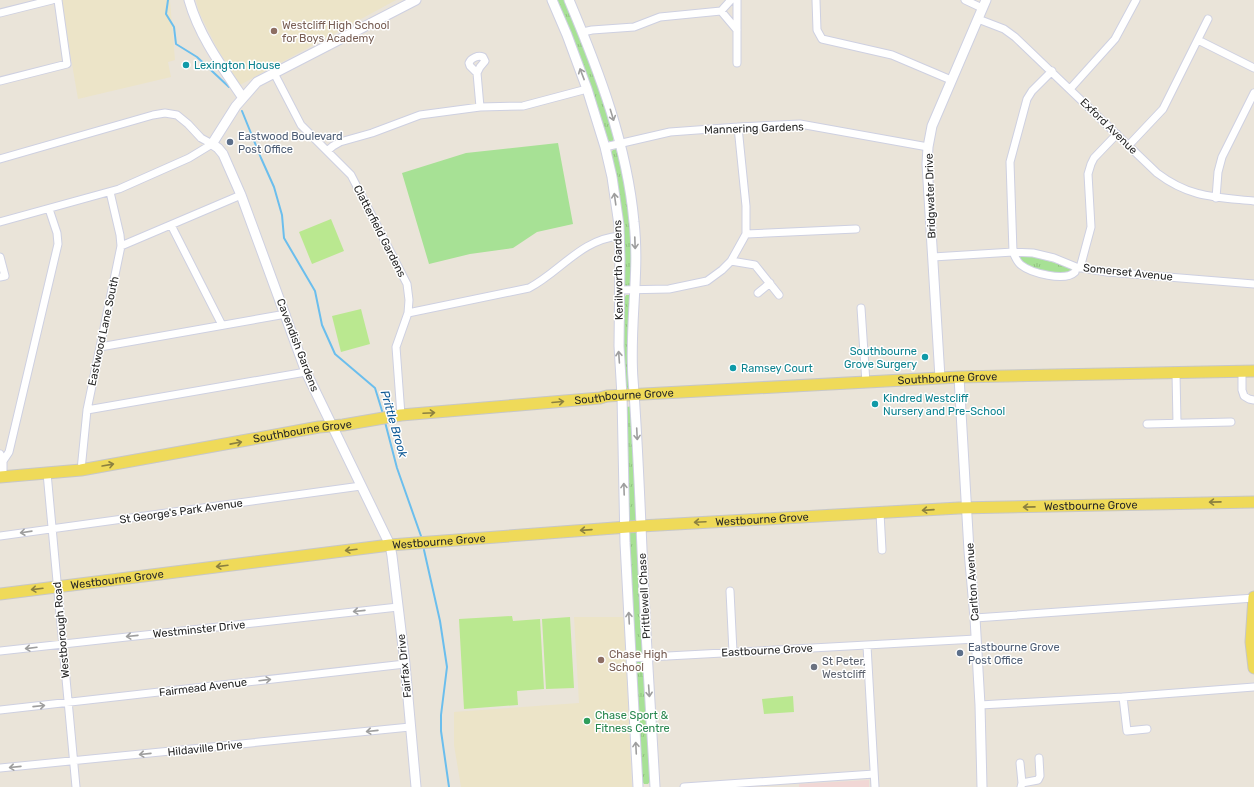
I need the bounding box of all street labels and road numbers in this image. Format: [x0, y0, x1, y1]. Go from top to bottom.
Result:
street label: Exford Avenue [1077, 96, 1140, 157]
street label: Mannering Gardens [704, 120, 804, 137]
street label: Bridgwater Drive [923, 153, 938, 239]
street label: Clatterfield Gardens [351, 183, 409, 280]
street label: Kenilworth Gardens [611, 220, 626, 320]
street label: Somerset Avenue [1082, 261, 1174, 284]
street label: Eastwood Lane South [86, 275, 121, 387]
street label: Cavendish Gardens [274, 297, 321, 394]
street label: Southbourne Grove [897, 370, 997, 387]
street label: Southbourne Grove [574, 386, 674, 407]
street label: Southbourne Grove [252, 418, 353, 446]
street label: St George's Park Avenue [119, 496, 244, 527]
street label: Westbourne Grove [1044, 498, 1138, 513]
street label: Westbourne Grove [715, 511, 809, 529]
street label: Westbourne Grove [392, 532, 486, 552]
street label: Carlton Avenue [963, 542, 982, 622]
street label: Prittlewell Chase [636, 553, 653, 639]
street label: Westbourne Grove [70, 567, 164, 592]
street label: Westborough Road [51, 581, 72, 679]
street label: Westminster Drive [152, 618, 246, 641]
street label: Fairfax Drive [395, 633, 414, 699]
street label: Eastbourne Grove [721, 642, 813, 659]
street label: Fairmead Avenue [158, 676, 248, 699]
street label: Hildaville Drive [167, 738, 243, 759]

